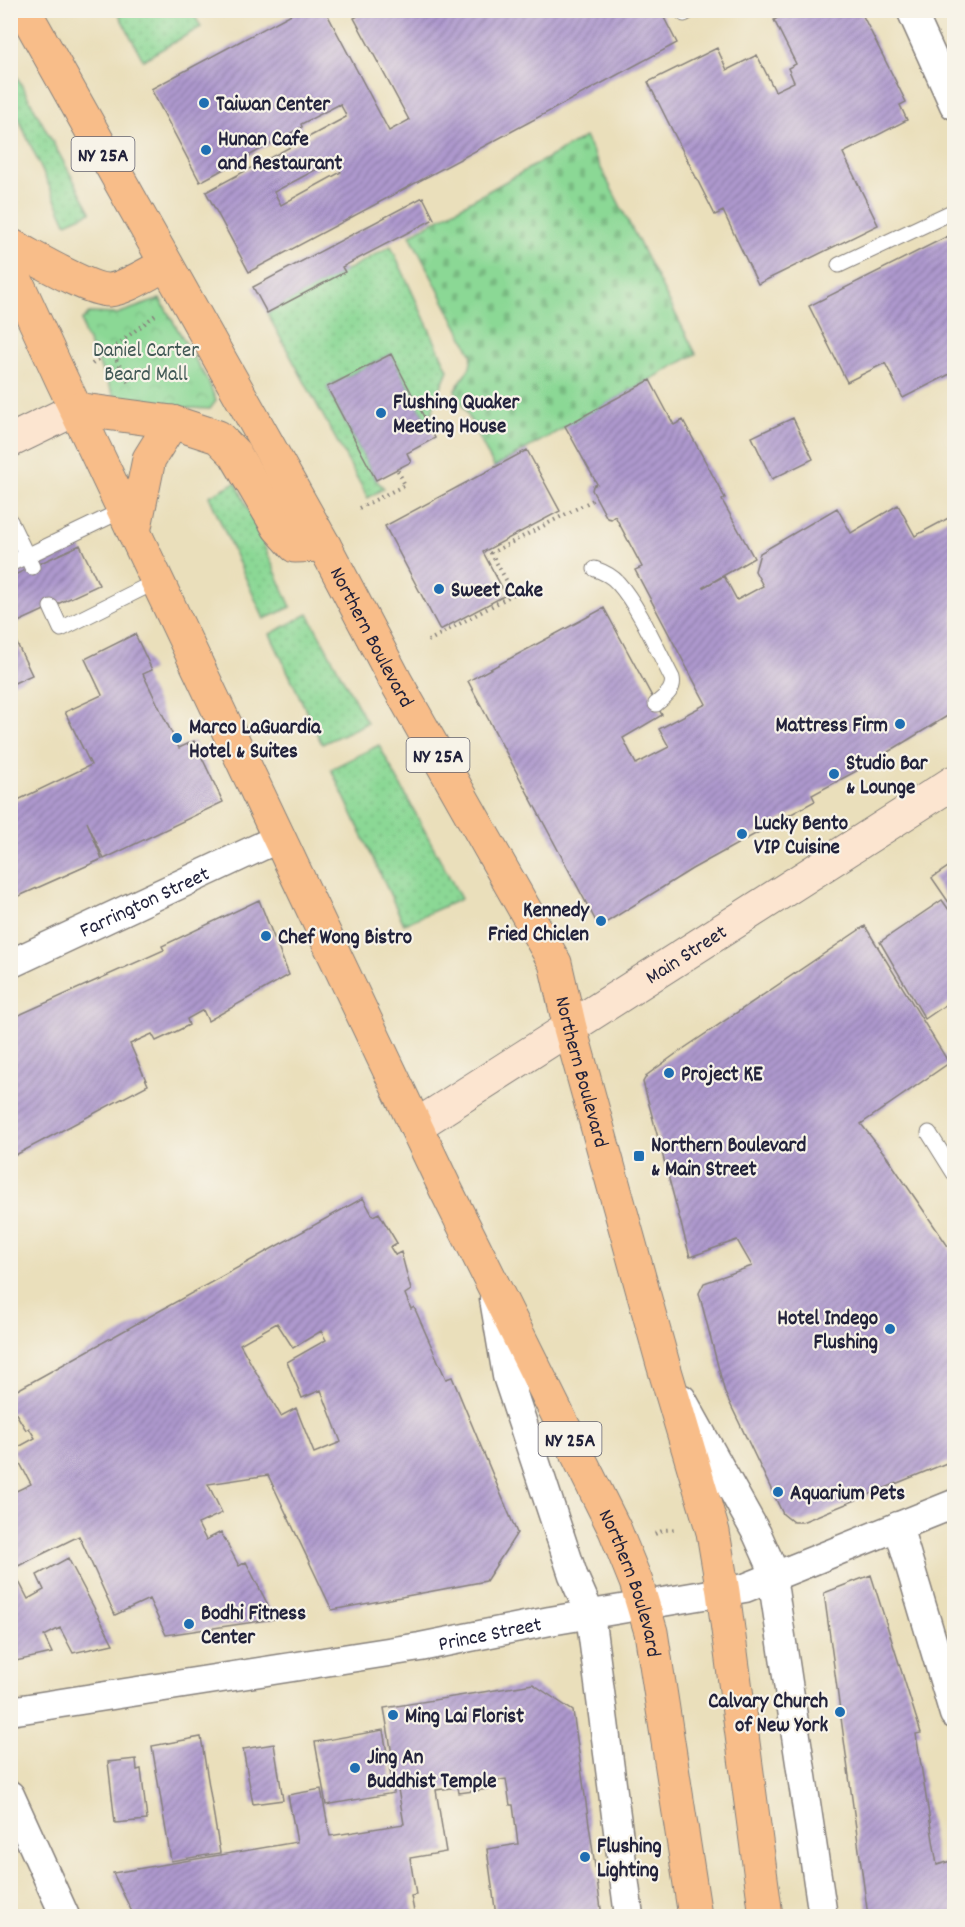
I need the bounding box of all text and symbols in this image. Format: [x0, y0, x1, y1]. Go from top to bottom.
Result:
place label: Taiwan Center [216, 91, 331, 121]
marker: Taiwan Center [197, 96, 211, 110]
place label: Hunan Cafe and Restaurant [218, 126, 343, 180]
road number: NY 25A [72, 137, 134, 171]
marker: Hunan Cafe and Restaurant [199, 143, 213, 157]
park label: Daniel Carter Beard Mall [93, 337, 199, 391]
place label: Flushing Quaker Meeting House [393, 389, 520, 443]
marker: Flushing Quaker Meeting House [374, 406, 388, 420]
street label: Northern Boulevard [320, 562, 420, 714]
place label: Sweet Cake [451, 577, 543, 607]
marker: Sweet Cake [432, 582, 446, 596]
place label: Mattress Firm [775, 712, 888, 742]
place label: Marco LaGuardia Hotel & Suites [189, 714, 322, 768]
marker: Mattress Firm [893, 717, 907, 731]
marker: Marco LaGuardia Hotel & Suites [170, 731, 184, 745]
road number: NY 25A [406, 738, 470, 772]
place label: Studio Bar & Lounge [846, 750, 929, 804]
marker: Studio Bar & Lounge [827, 767, 841, 781]
place label: Lucky Bento VIP Cuisine [754, 810, 848, 864]
marker: Lucky Bento VIP Cuisine [735, 827, 749, 841]
street label: Farrington Street [75, 861, 215, 947]
place label: Kennedy Fried Chiclen [488, 897, 590, 951]
marker: Kennedy Fried Chiclen [594, 914, 608, 928]
street label: Main Street [641, 919, 734, 993]
place label: Chef Wong Bistro [278, 924, 412, 954]
marker: Chef Wong Bistro [259, 929, 273, 943]
street label: Northern Boulevard [545, 994, 614, 1151]
place label: Project KE [681, 1061, 763, 1091]
marker: Project KE [662, 1066, 676, 1080]
place label: Northern Boulevard & Main Street [651, 1132, 806, 1186]
marker: Northern Boulevard & Main Street [632, 1149, 646, 1163]
place label: Hotel Indego Flushing [777, 1305, 878, 1359]
marker: Hotel Indego Flushing [883, 1322, 897, 1336]
road number: NY 25A [538, 1422, 602, 1456]
place label: Aquarium Pets [790, 1480, 905, 1510]
marker: Aquarium Pets [771, 1485, 785, 1499]
street label: Northern Boulevard [589, 1505, 667, 1659]
place label: Bodhi Fitness Center [201, 1600, 306, 1654]
street label: Prince Street [436, 1611, 545, 1661]
marker: Bodhi Fitness Center [182, 1617, 196, 1631]
place label: Calvary Church of New York [708, 1688, 828, 1742]
place label: Ming Lai Florist [405, 1703, 524, 1733]
marker: Calvary Church of New York [833, 1705, 847, 1719]
marker: Ming Lai Florist [386, 1708, 400, 1722]
place label: Jing An Buddhist Temple [367, 1744, 497, 1798]
marker: Jing An Buddhist Temple [348, 1761, 362, 1775]
place label: Flushing Lighting [597, 1833, 662, 1887]
marker: Flushing Lighting [578, 1850, 592, 1864]

